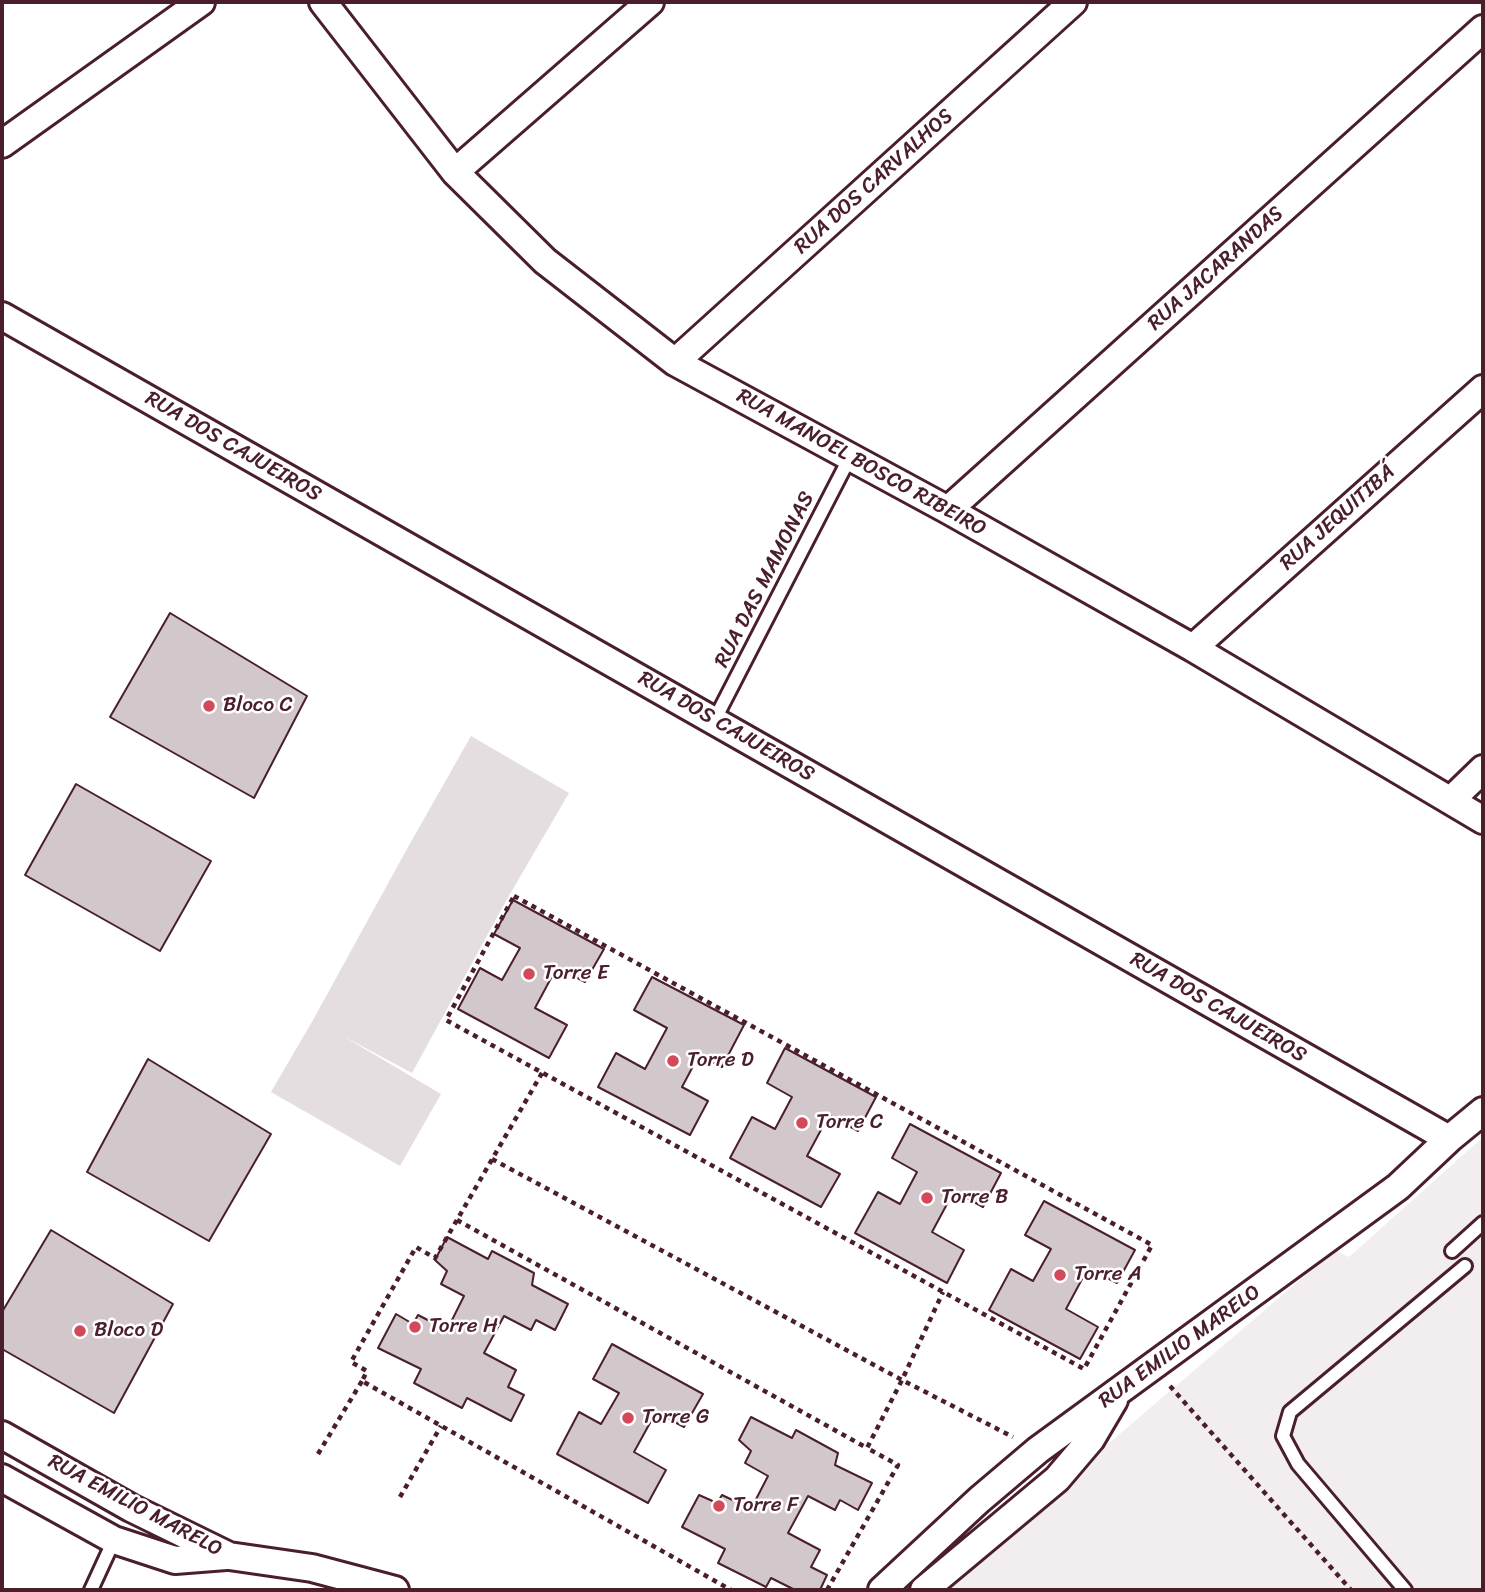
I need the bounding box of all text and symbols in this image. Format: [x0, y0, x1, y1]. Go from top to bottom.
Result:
street label: RUA DOS CARVALHOS [790, 104, 958, 260]
street label: RUA JACARANDAS [1143, 202, 1289, 336]
street label: RUA MANOEL BOSCO RIBEIRO [732, 384, 990, 542]
street label: RUA DOS CAJUEIROS [140, 386, 326, 508]
street label: RUA JEQUITIBÁ [1275, 460, 1401, 576]
street label: RUA DAS MAMONAS [710, 488, 820, 672]
street label: RUA DOS CAJUEIROS [633, 666, 819, 788]
place label: Bloco C [223, 693, 293, 719]
marker: Bloco C [201, 698, 217, 714]
street label: RUA DOS CAJUEIROS [1125, 947, 1311, 1069]
place label: Torre E [543, 961, 609, 987]
marker: Torre E [521, 966, 537, 982]
place label: Torre D [687, 1048, 753, 1074]
marker: Torre D [665, 1053, 681, 1069]
place label: Torre C [816, 1110, 883, 1136]
marker: Torre C [794, 1115, 810, 1131]
place label: Torre B [941, 1185, 1008, 1211]
marker: Torre B [919, 1190, 935, 1206]
place label: Torre A [1074, 1262, 1142, 1288]
marker: Torre A [1052, 1267, 1068, 1283]
street label: RUA EMILIO MARELO [1094, 1280, 1266, 1414]
place label: Torre H [429, 1314, 498, 1340]
place label: Bloco D [94, 1318, 163, 1344]
marker: Torre H [407, 1319, 423, 1335]
marker: Bloco D [72, 1323, 88, 1339]
place label: Torre G [642, 1405, 709, 1431]
marker: Torre G [620, 1410, 636, 1426]
street label: RUA EMILIO MARELO [44, 1449, 226, 1563]
place label: Torre F [733, 1493, 798, 1519]
marker: Torre F [711, 1498, 727, 1514]

